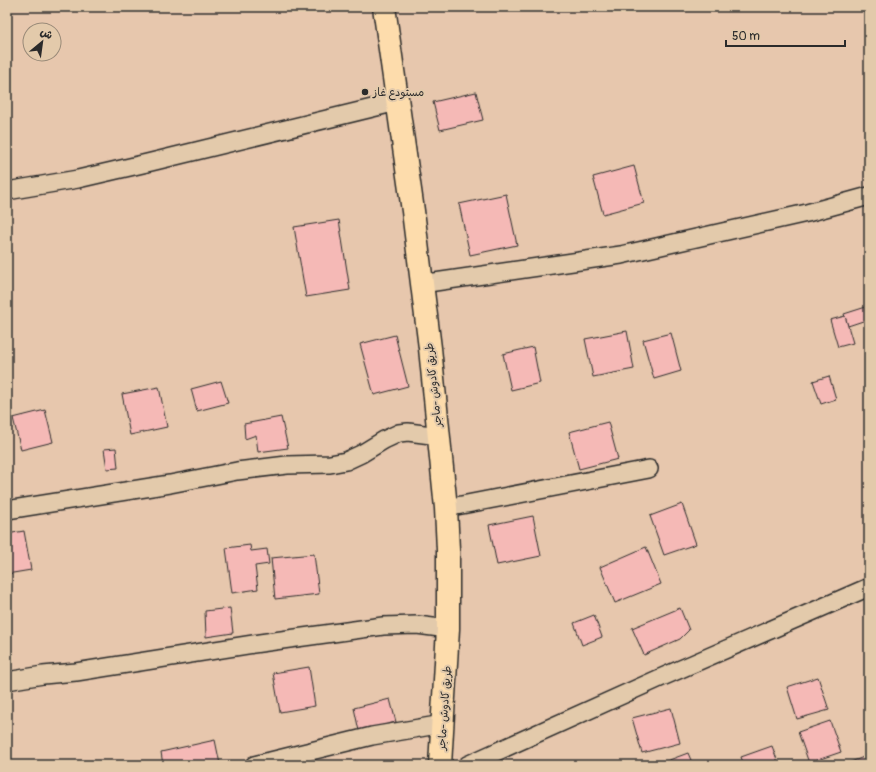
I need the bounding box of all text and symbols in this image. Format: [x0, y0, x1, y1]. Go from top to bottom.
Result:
north arrow [22, 22, 62, 62]
scale bar [726, 22, 845, 48]
text: ش [38, 25, 55, 42]
text: 50 m [732, 29, 760, 44]
place label: مستودع غاز [372, 86, 424, 101]
marker: مستودع غاز [360, 87, 370, 97]
street label: طريق كادوش -ماجر [423, 342, 444, 429]
street label: طريق كادوش -ماجر [435, 665, 454, 752]

